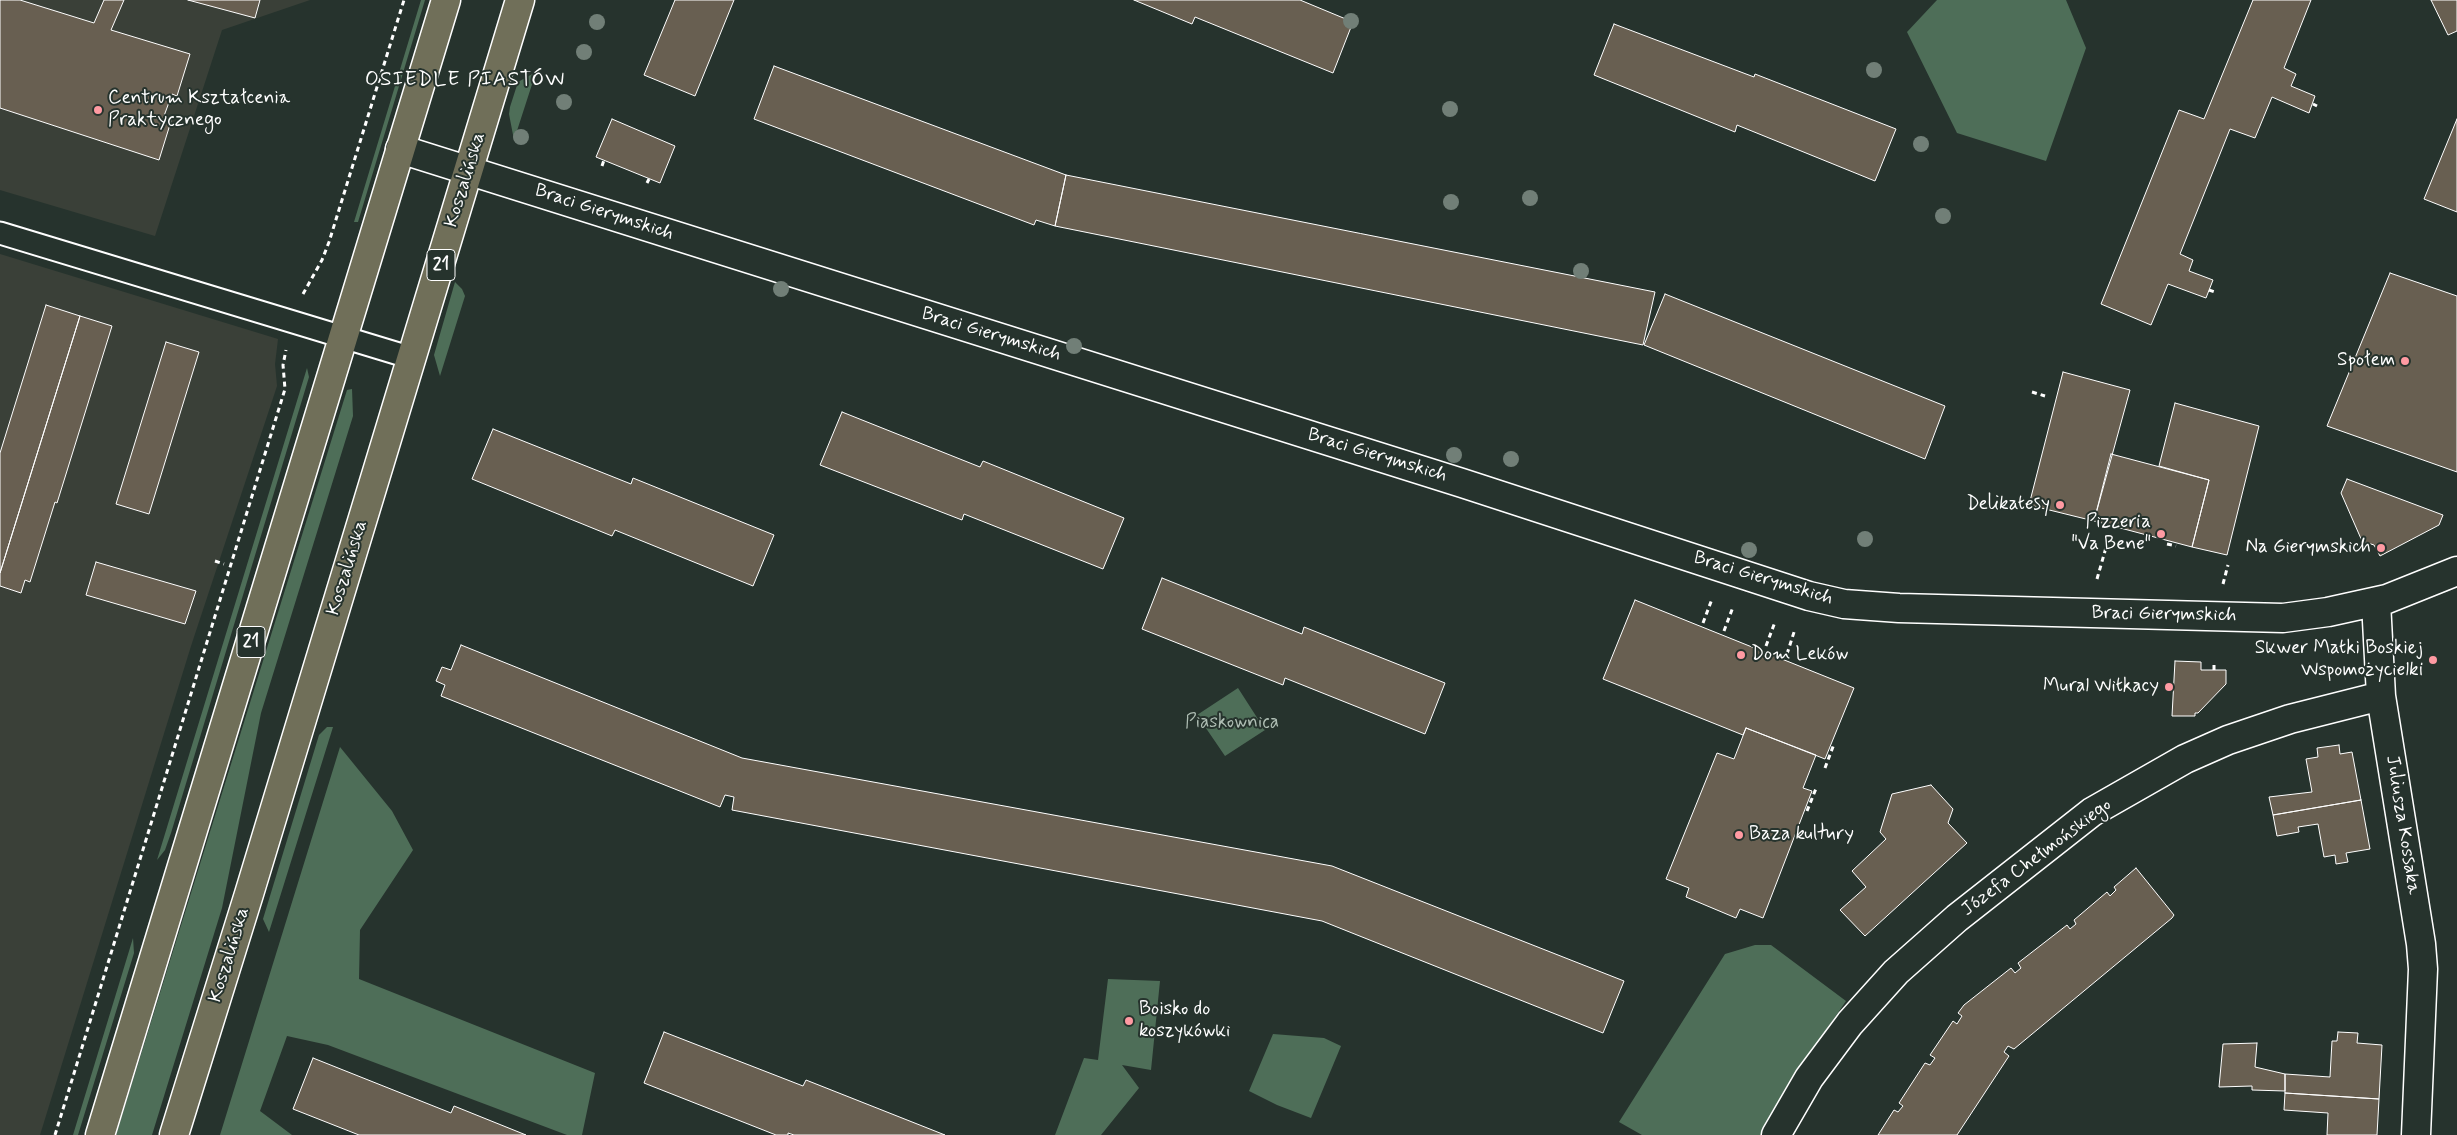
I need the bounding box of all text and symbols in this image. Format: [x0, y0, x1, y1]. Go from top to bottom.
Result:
district label: OSIEDLE PIASTÓW [363, 68, 567, 94]
place label: Centrum Kształcenia Praktycznego [108, 88, 290, 132]
marker: Centrum Kształcenia Praktycznego [92, 104, 104, 116]
street label: Koszalińska [441, 130, 491, 230]
street label: Braci Gierymskich [532, 180, 676, 246]
road number: 21 [427, 250, 455, 280]
street label: Braci Gierymskich [918, 303, 1064, 367]
place label: Społem [2337, 350, 2395, 372]
marker: Społem [2399, 355, 2411, 367]
street label: Braci Gierymskich [1304, 424, 1450, 488]
place label: Delikatesy [1966, 494, 2050, 516]
marker: Delikatesy [2054, 499, 2066, 511]
place label: Pizzeria "Va Bene" [2071, 512, 2151, 556]
street label: Koszalińska [323, 518, 373, 618]
marker: Pizzeria "Va Bene" [2155, 528, 2167, 540]
place label: Na Gierymskich [2245, 537, 2371, 559]
marker: Na Gierymskich [2375, 542, 2387, 554]
street label: Braci Gierymskich [1690, 547, 1836, 611]
street label: Braci Gierymskich [2091, 602, 2237, 628]
road number: 21 [237, 626, 265, 658]
place label: Skwer Matki Boskiej Wspomożycielki [2255, 638, 2423, 682]
place label: Dom Leków [1751, 644, 1848, 666]
marker: Dom Leków [1735, 649, 1747, 661]
marker: Skwer Matki Boskiej Wspomożycielki [2427, 654, 2439, 666]
place label: Mural Witkacy [2043, 676, 2159, 698]
marker: Mural Witkacy [2163, 681, 2175, 693]
park label: Piaskownica [1185, 712, 1279, 734]
street label: Juliusza Kossaka [2380, 754, 2424, 896]
street label: Józefa Chełmońskiego [1958, 794, 2116, 922]
place label: Baza kultury [1749, 824, 1854, 846]
marker: Baza kultury [1733, 829, 1745, 841]
street label: Koszalińska [205, 905, 255, 1005]
place label: Boisko do koszykówki [1139, 999, 1230, 1043]
marker: Boisko do koszykówki [1123, 1015, 1135, 1027]

